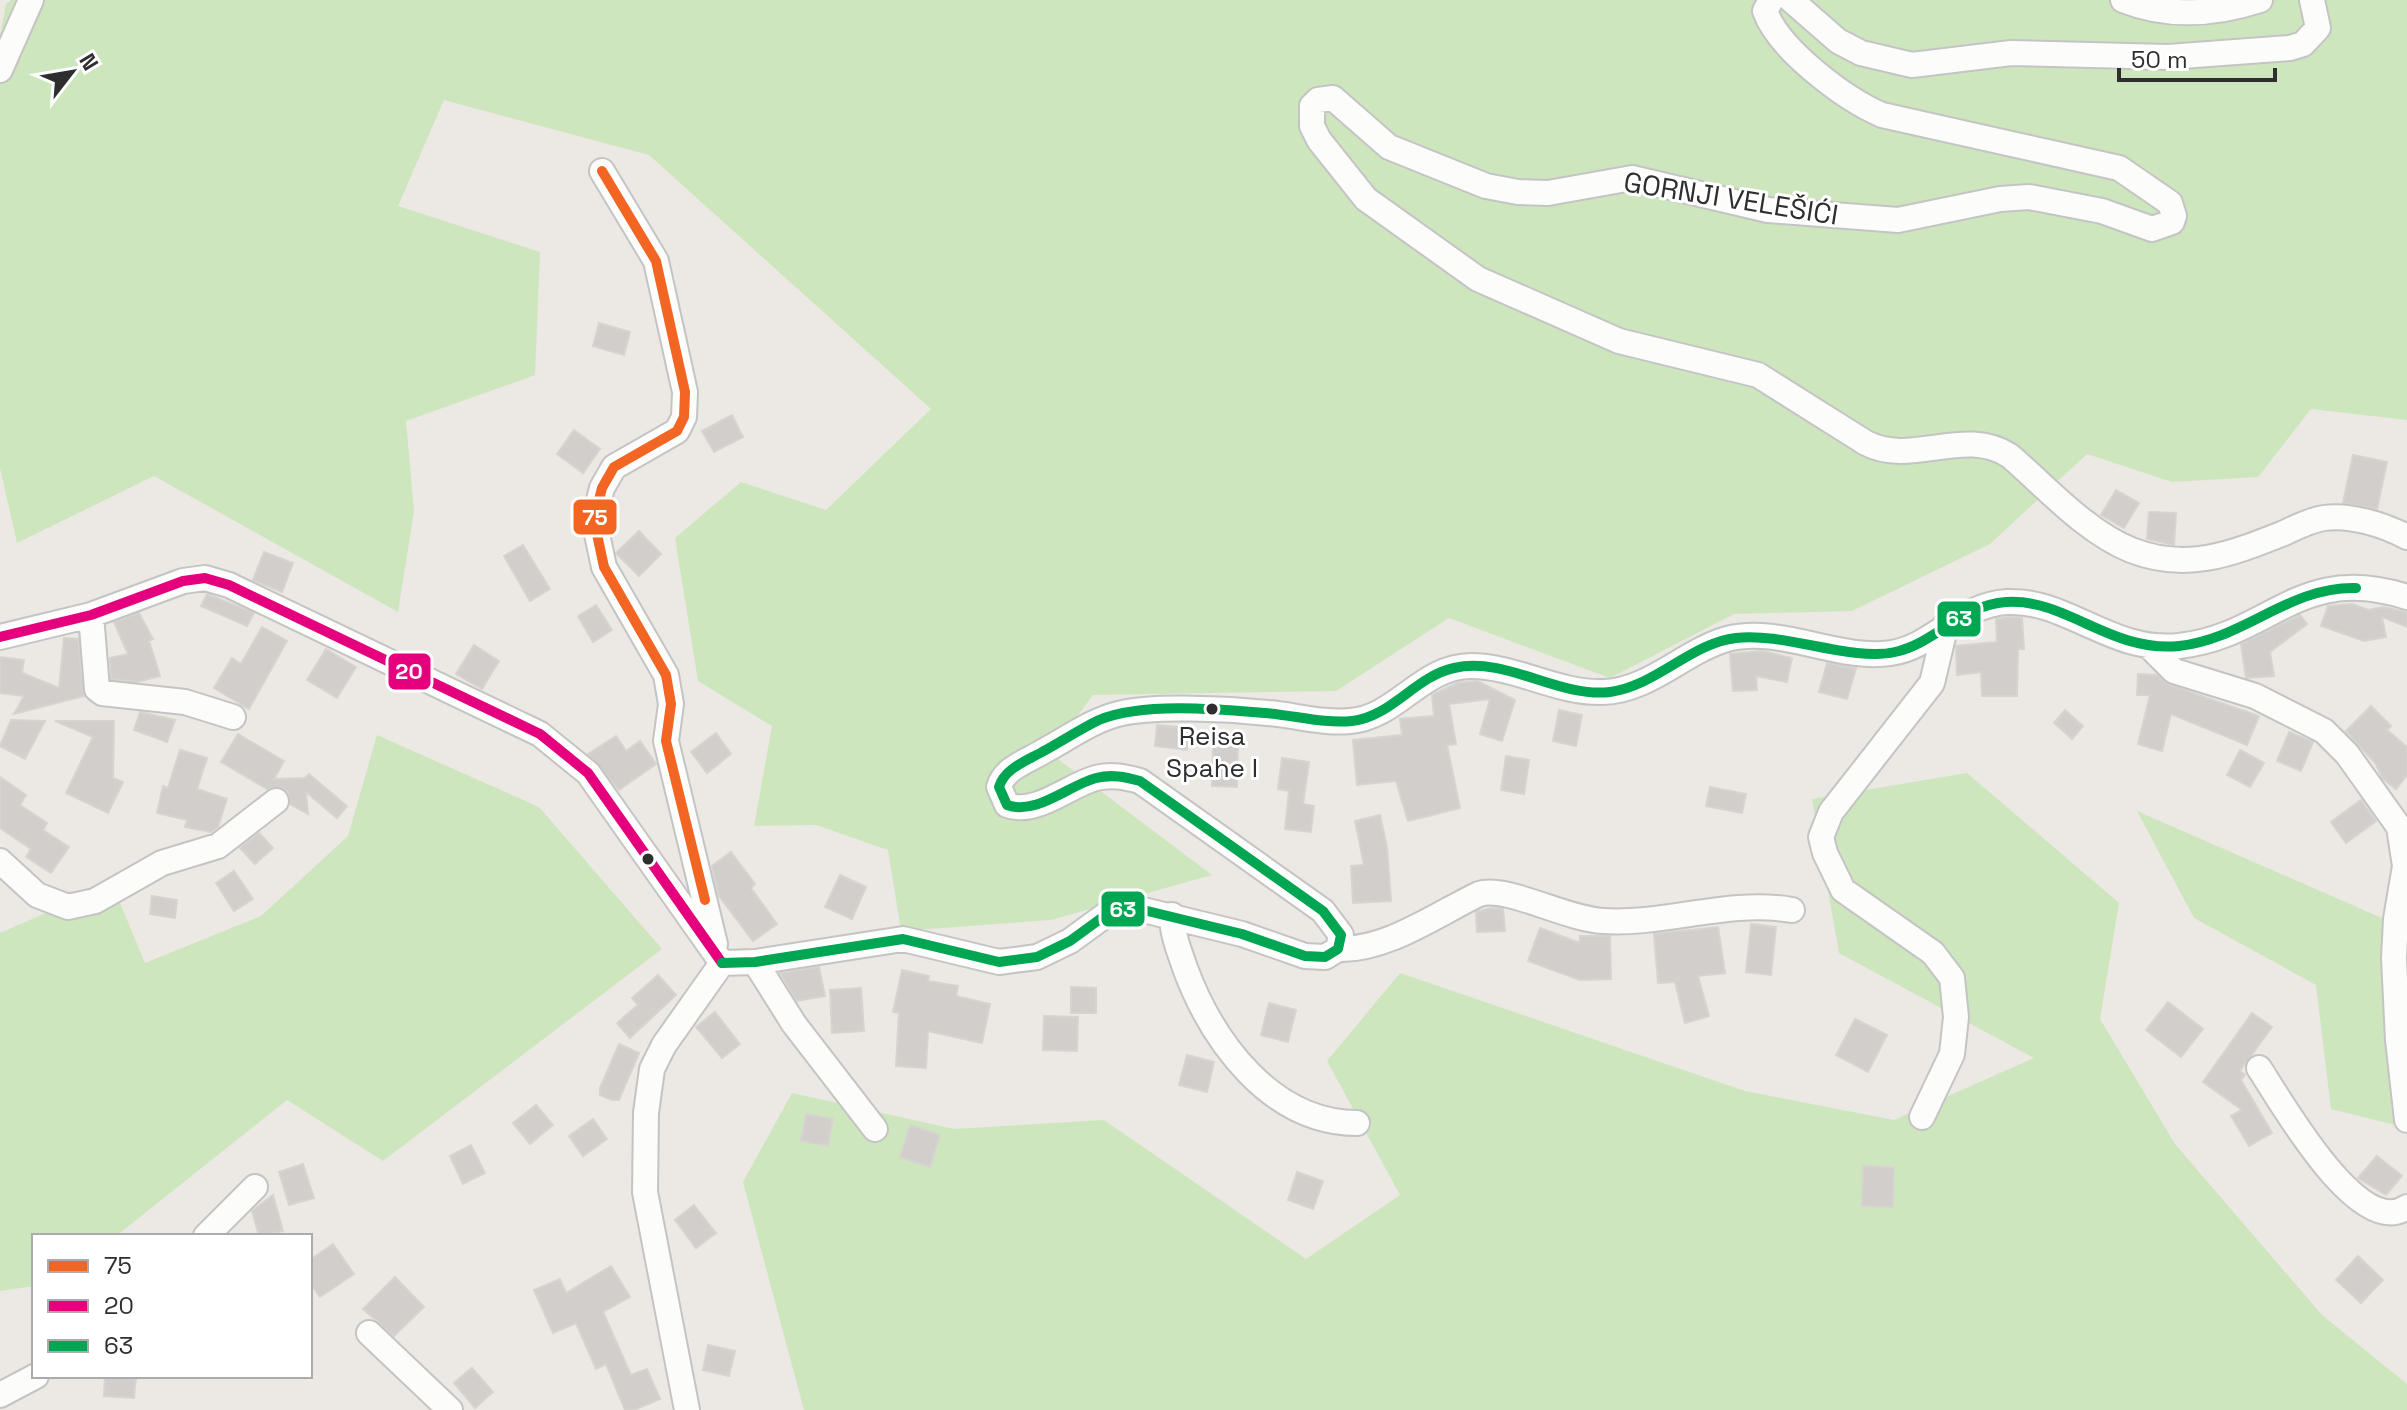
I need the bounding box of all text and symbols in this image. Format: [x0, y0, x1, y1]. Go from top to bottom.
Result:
north arrow [32, 32, 112, 112]
scale bar [2119, 32, 2275, 82]
text: 50 m [2131, 44, 2188, 75]
text: N [73, 48, 105, 75]
street label: GORNJI VELEŠIĆI [1621, 163, 1841, 233]
line badge: 75 [572, 498, 618, 536]
text: 75 [582, 503, 608, 531]
line badge: 63 [1936, 600, 1982, 638]
text: 63 [1946, 604, 1972, 632]
line badge: 20 [387, 652, 432, 691]
text: 20 [395, 657, 423, 685]
marker: Reisa Spahe I [1204, 701, 1220, 717]
place label: Reisa Spahe I [1166, 719, 1258, 785]
unlabelled marker [640, 851, 656, 867]
line badge: 63 [1100, 890, 1146, 928]
text: 63 [1110, 895, 1136, 923]
legend [32, 1234, 312, 1378]
text: 75 [104, 1250, 132, 1281]
text: 20 [104, 1290, 134, 1321]
text: 63 [104, 1330, 133, 1361]

